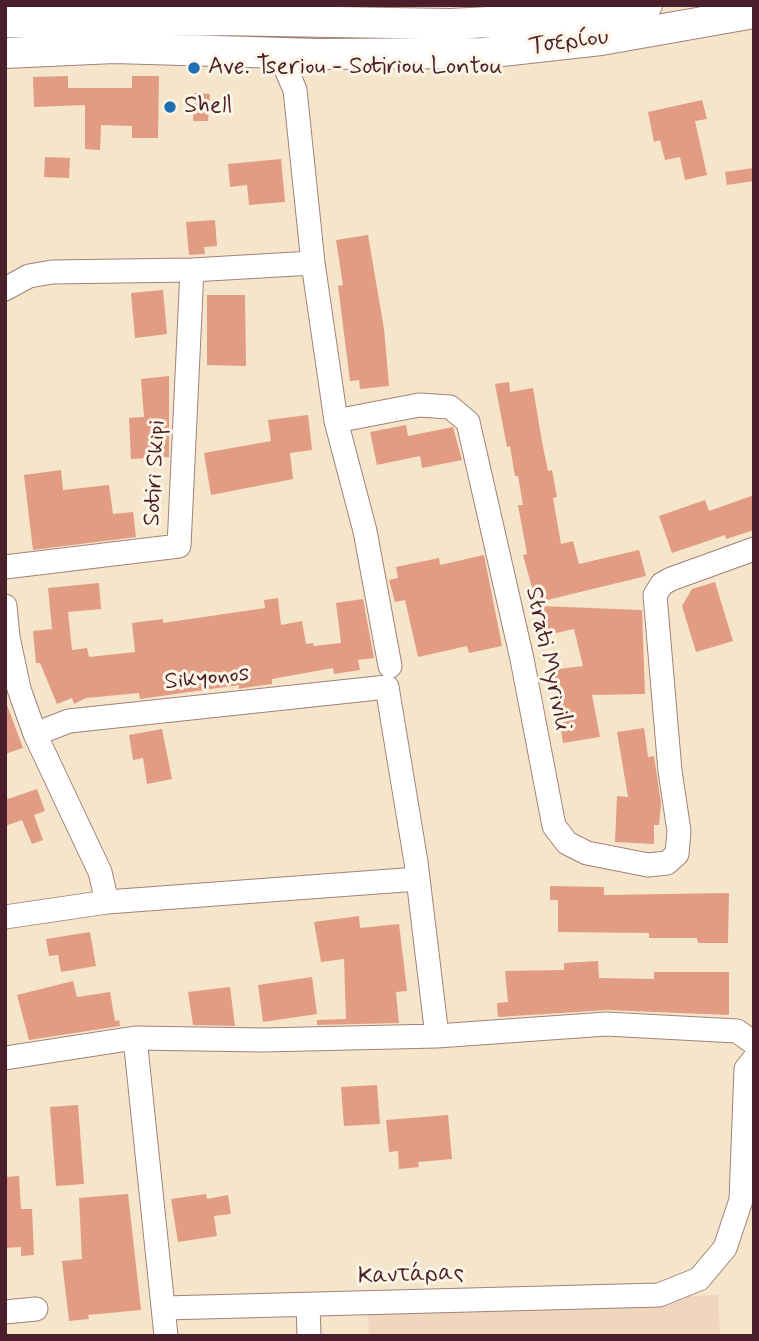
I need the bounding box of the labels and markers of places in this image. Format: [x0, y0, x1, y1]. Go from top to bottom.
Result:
place label: Ave. Tseriou - Sotiriou Lontou [208, 54, 503, 82]
marker: Ave. Tseriou - Sotiriou Lontou [186, 60, 202, 76]
place label: Shell [184, 93, 232, 121]
marker: Shell [162, 99, 178, 115]

